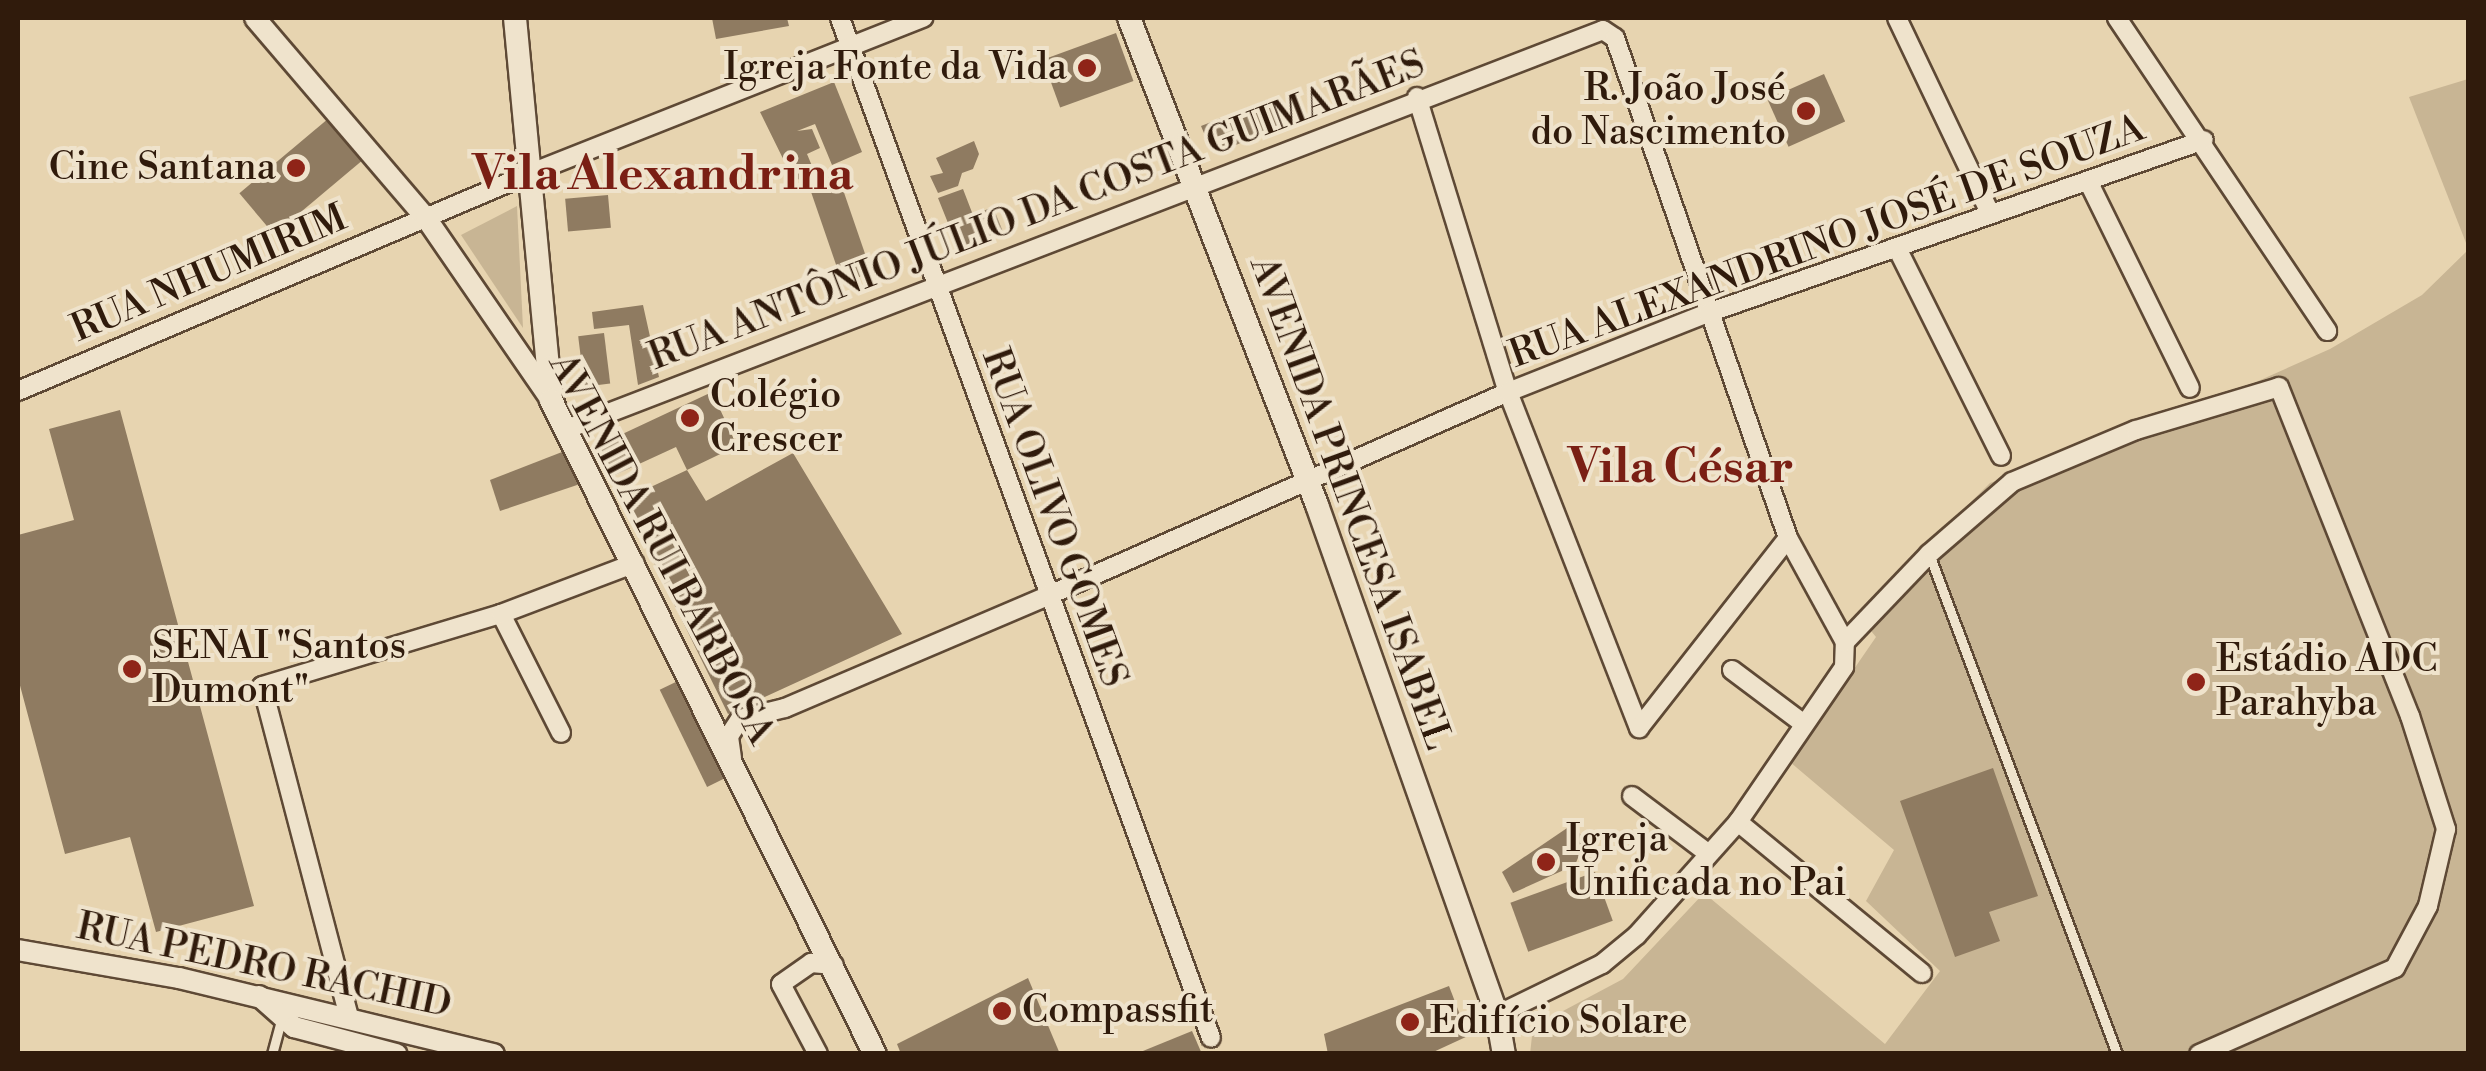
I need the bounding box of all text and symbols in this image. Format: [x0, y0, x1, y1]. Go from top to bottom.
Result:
street label: RUA ANTÔNIO JÚLIO DA COSTA GUIMARÃES [643, 41, 1431, 381]
place label: Igreja Fonte da Vida [724, 45, 1067, 91]
marker: Igreja Fonte da Vida [1076, 57, 1098, 79]
place label: R. João José do Nascimento [1530, 66, 1786, 156]
marker: R. João José do Nascimento [1795, 100, 1817, 122]
street label: RUA ALEXANDRINO JOSÉ DE SOUZA [1503, 106, 2151, 378]
place label: Cine Santana [49, 145, 276, 191]
district label: Vila Alexandrina [473, 147, 853, 205]
marker: Cine Santana [285, 157, 307, 179]
street label: RUA NHUMIRIM [64, 195, 354, 353]
street label: AVENIDA PRINCESA ISABEL [1239, 250, 1461, 756]
street label: RUA OLIVO GOMES [972, 342, 1136, 694]
street label: AVENIDA RUI BARBOSA [538, 346, 784, 752]
place label: Colégio Crescer [710, 373, 843, 462]
marker: Colégio Crescer [679, 407, 701, 429]
district label: Vila César [1568, 440, 1794, 498]
place label: SENAI "Santos Dumont" [152, 624, 406, 714]
place label: Estádio ADC Parahyba [2216, 637, 2438, 726]
marker: SENAI "Santos Dumont" [121, 658, 143, 680]
marker: Estádio ADC Parahyba [2185, 671, 2207, 693]
place label: Igreja Unificada no Pai [1566, 817, 1846, 906]
marker: Igreja Unificada no Pai [1535, 851, 1557, 873]
street label: RUA PEDRO RACHID [73, 904, 455, 1028]
place label: Compassfit [1022, 988, 1213, 1034]
place label: Edifício Solare [1430, 999, 1688, 1045]
marker: Compassfit [991, 1000, 1013, 1022]
marker: Edifício Solare [1399, 1011, 1421, 1033]

